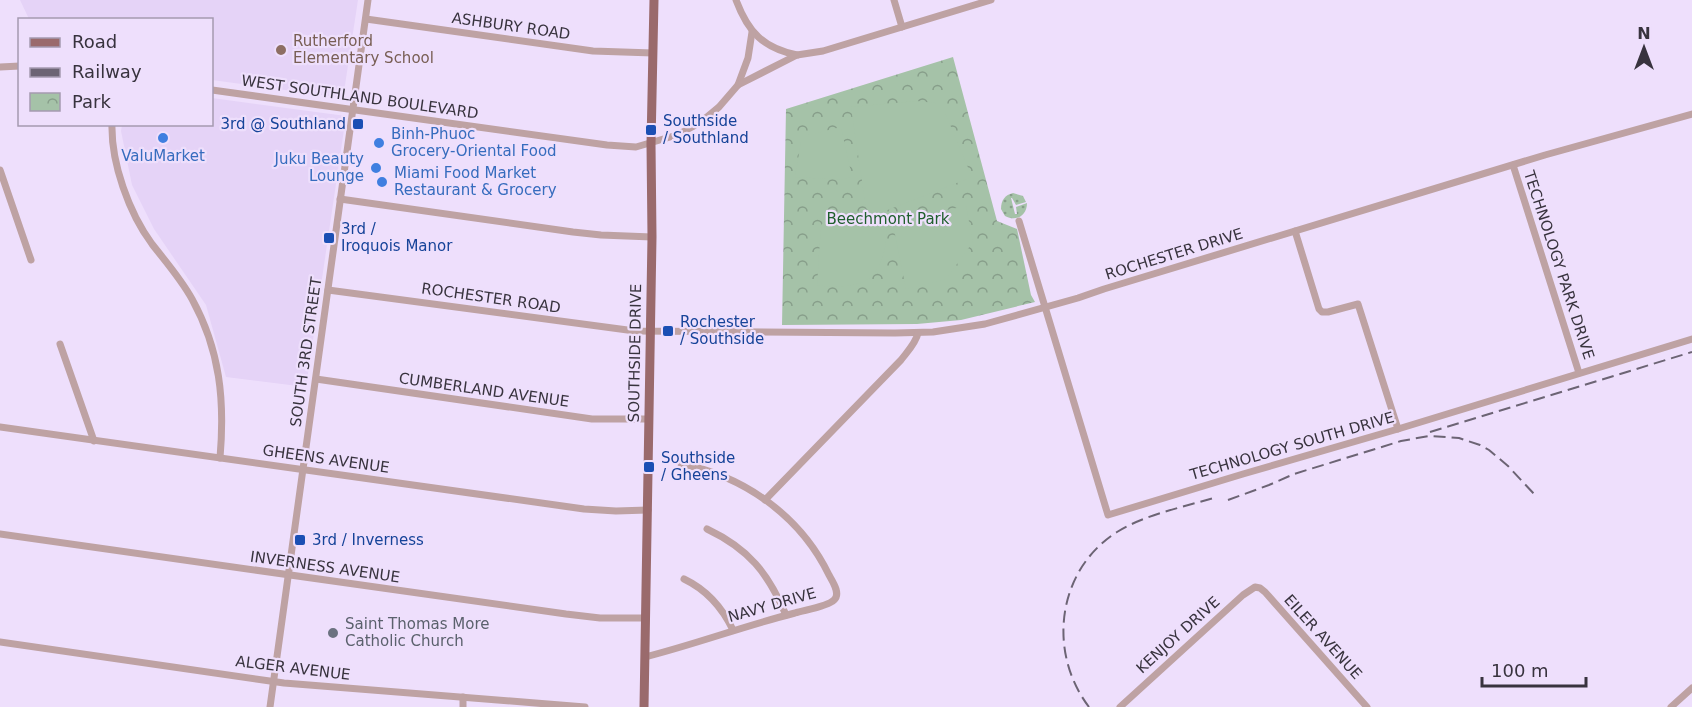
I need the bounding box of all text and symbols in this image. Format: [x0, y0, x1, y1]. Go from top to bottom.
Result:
street label: ASHBURY ROAD [451, 9, 571, 43]
legend [18, 18, 213, 126]
north arrow [1614, 18, 1674, 78]
text: N [1637, 24, 1651, 43]
text: Road [72, 31, 117, 52]
place label: Rutherford Elementary School [293, 32, 434, 67]
marker: Rutherford Elementary School [274, 43, 288, 57]
text: Railway [72, 61, 142, 82]
street label: WEST SOUTHLAND BOULEVARD [240, 71, 480, 123]
text: Park [72, 91, 111, 112]
place label: Southside / Southland [663, 112, 749, 147]
place label: 3rd @ Southland [221, 115, 346, 133]
marker: 3rd @ Southland [351, 117, 365, 131]
marker: Southside / Southland [644, 123, 658, 137]
place label: Binh-Phuoc Grocery-Oriental Food [391, 125, 557, 160]
marker: ValuMarket [156, 131, 170, 145]
marker: Binh-Phuoc Grocery-Oriental Food [372, 136, 386, 150]
place label: ValuMarket [121, 147, 205, 165]
place label: Juku Beauty Lounge [274, 150, 364, 185]
marker: Juku Beauty Lounge [369, 161, 383, 175]
place label: Miami Food Market Restaurant & Grocery [394, 164, 557, 199]
street label: TECHNOLOGY PARK DRIVE [1520, 167, 1598, 362]
marker: Miami Food Market Restaurant & Grocery [375, 175, 389, 189]
park label: Beechmont Park [827, 210, 950, 228]
place label: 3rd / Iroquois Manor [341, 220, 453, 255]
street label: ROCHESTER DRIVE [1103, 224, 1245, 284]
marker: 3rd / Iroquois Manor [322, 231, 336, 245]
street label: SOUTH 3RD STREET [287, 275, 326, 428]
street label: ROCHESTER ROAD [420, 279, 562, 317]
street label: SOUTHSIDE DRIVE [625, 284, 645, 422]
place label: Rochester / Southside [680, 313, 764, 348]
marker: Rochester / Southside [661, 324, 675, 338]
street label: CUMBERLAND AVENUE [398, 369, 570, 411]
street label: TECHNOLOGY SOUTH DRIVE [1187, 408, 1396, 484]
street label: GHEENS AVENUE [261, 441, 391, 477]
place label: Southside / Gheens [661, 449, 735, 484]
marker: Southside / Gheens [642, 460, 656, 474]
place label: 3rd / Inverness [312, 531, 424, 549]
marker: 3rd / Inverness [293, 533, 307, 547]
street label: INVERNESS AVENUE [249, 548, 401, 586]
street label: NAVY DRIVE [726, 584, 818, 626]
street label: EILER AVENUE [1280, 591, 1366, 683]
street label: KENJOY DRIVE [1133, 593, 1223, 677]
place label: Saint Thomas More Catholic Church [345, 615, 489, 650]
marker: Saint Thomas More Catholic Church [326, 626, 340, 640]
scale bar [1482, 650, 1586, 688]
street label: ALGER AVENUE [235, 652, 351, 684]
text: 100 m [1491, 660, 1549, 681]

